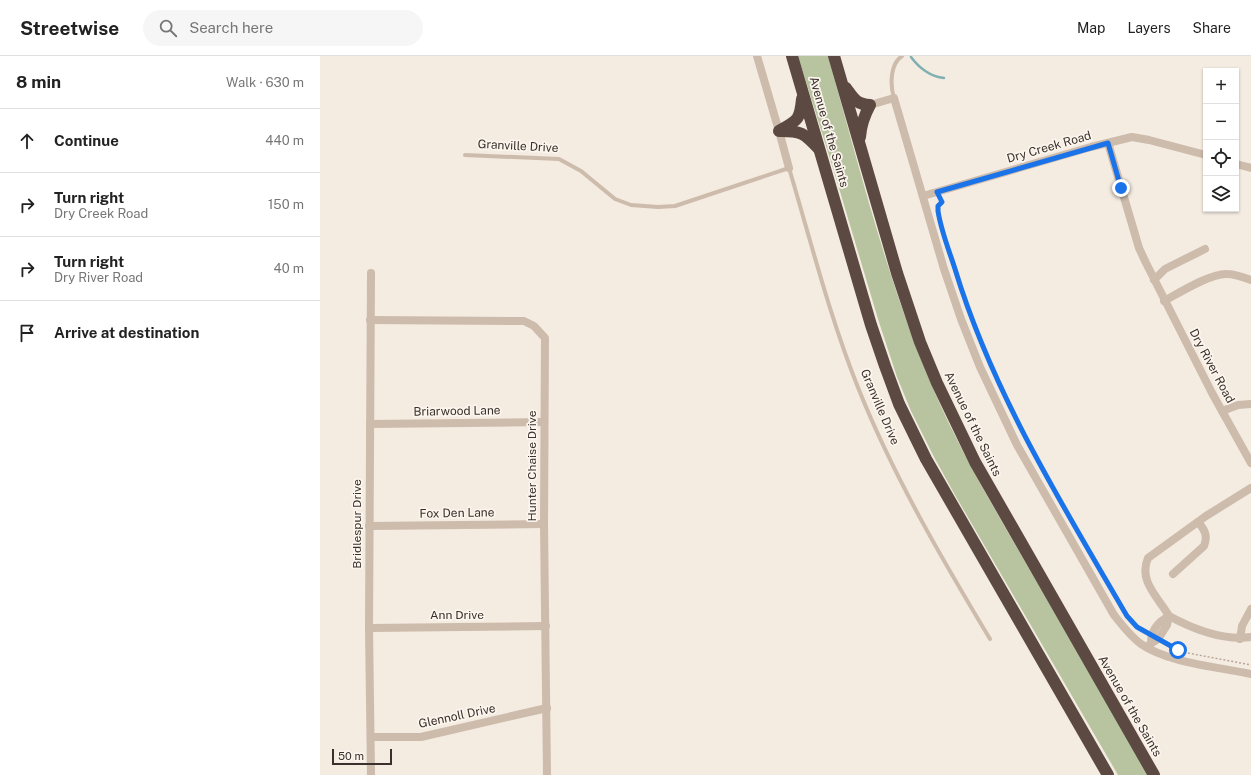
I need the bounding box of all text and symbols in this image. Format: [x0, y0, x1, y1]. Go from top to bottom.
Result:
search box [143, 10, 423, 46]
text: Streetwise [20, 17, 119, 39]
icon: search [157, 17, 179, 39]
text: Search here [189, 19, 273, 36]
text: Map [1077, 20, 1105, 36]
text: Layers [1127, 20, 1171, 36]
text: Share [1193, 20, 1231, 36]
map controls [1203, 68, 1239, 212]
button: + [1203, 68, 1239, 104]
text: 8 min [16, 72, 61, 92]
text: Walk · 630 m [226, 75, 304, 90]
street label: Avenue of the Saints [807, 75, 851, 189]
button: − [1203, 104, 1239, 140]
street label: Dry Creek Road [1005, 128, 1093, 166]
icon: ahead [16, 130, 38, 152]
text: Continue [54, 132, 119, 149]
text: 440 m [265, 133, 304, 148]
street label: Granville Drive [477, 137, 559, 155]
button: locate [1203, 140, 1239, 176]
button: layers [1203, 176, 1239, 212]
route end [1112, 179, 1130, 197]
text: Turn right [54, 189, 124, 206]
icon: right [16, 194, 38, 216]
text: 150 m [268, 197, 304, 212]
text: Dry Creek Road [54, 206, 148, 221]
text: Turn right [54, 253, 124, 270]
icon: right [16, 258, 38, 280]
text: 40 m [273, 261, 304, 276]
text: Dry River Road [54, 270, 143, 285]
icon: arrive [16, 322, 38, 344]
text: Arrive at destination [54, 324, 199, 341]
street label: Dry River Road [1187, 326, 1237, 406]
street label: Granville Drive [858, 367, 902, 447]
street label: Avenue of the Saints [942, 370, 1004, 478]
street label: Briarwood Lane [413, 403, 501, 419]
street label: Hunter Chaise Drive [525, 410, 539, 522]
street label: Bridlespur Drive [350, 479, 364, 569]
street label: Fox Den Lane [419, 505, 495, 521]
street label: Ann Drive [430, 608, 484, 622]
route start [1169, 641, 1187, 659]
street label: Avenue of the Saints [1095, 653, 1165, 759]
street label: Glennoll Drive [417, 701, 497, 731]
scale bar [332, 747, 392, 766]
text: 50 m [338, 750, 364, 762]

